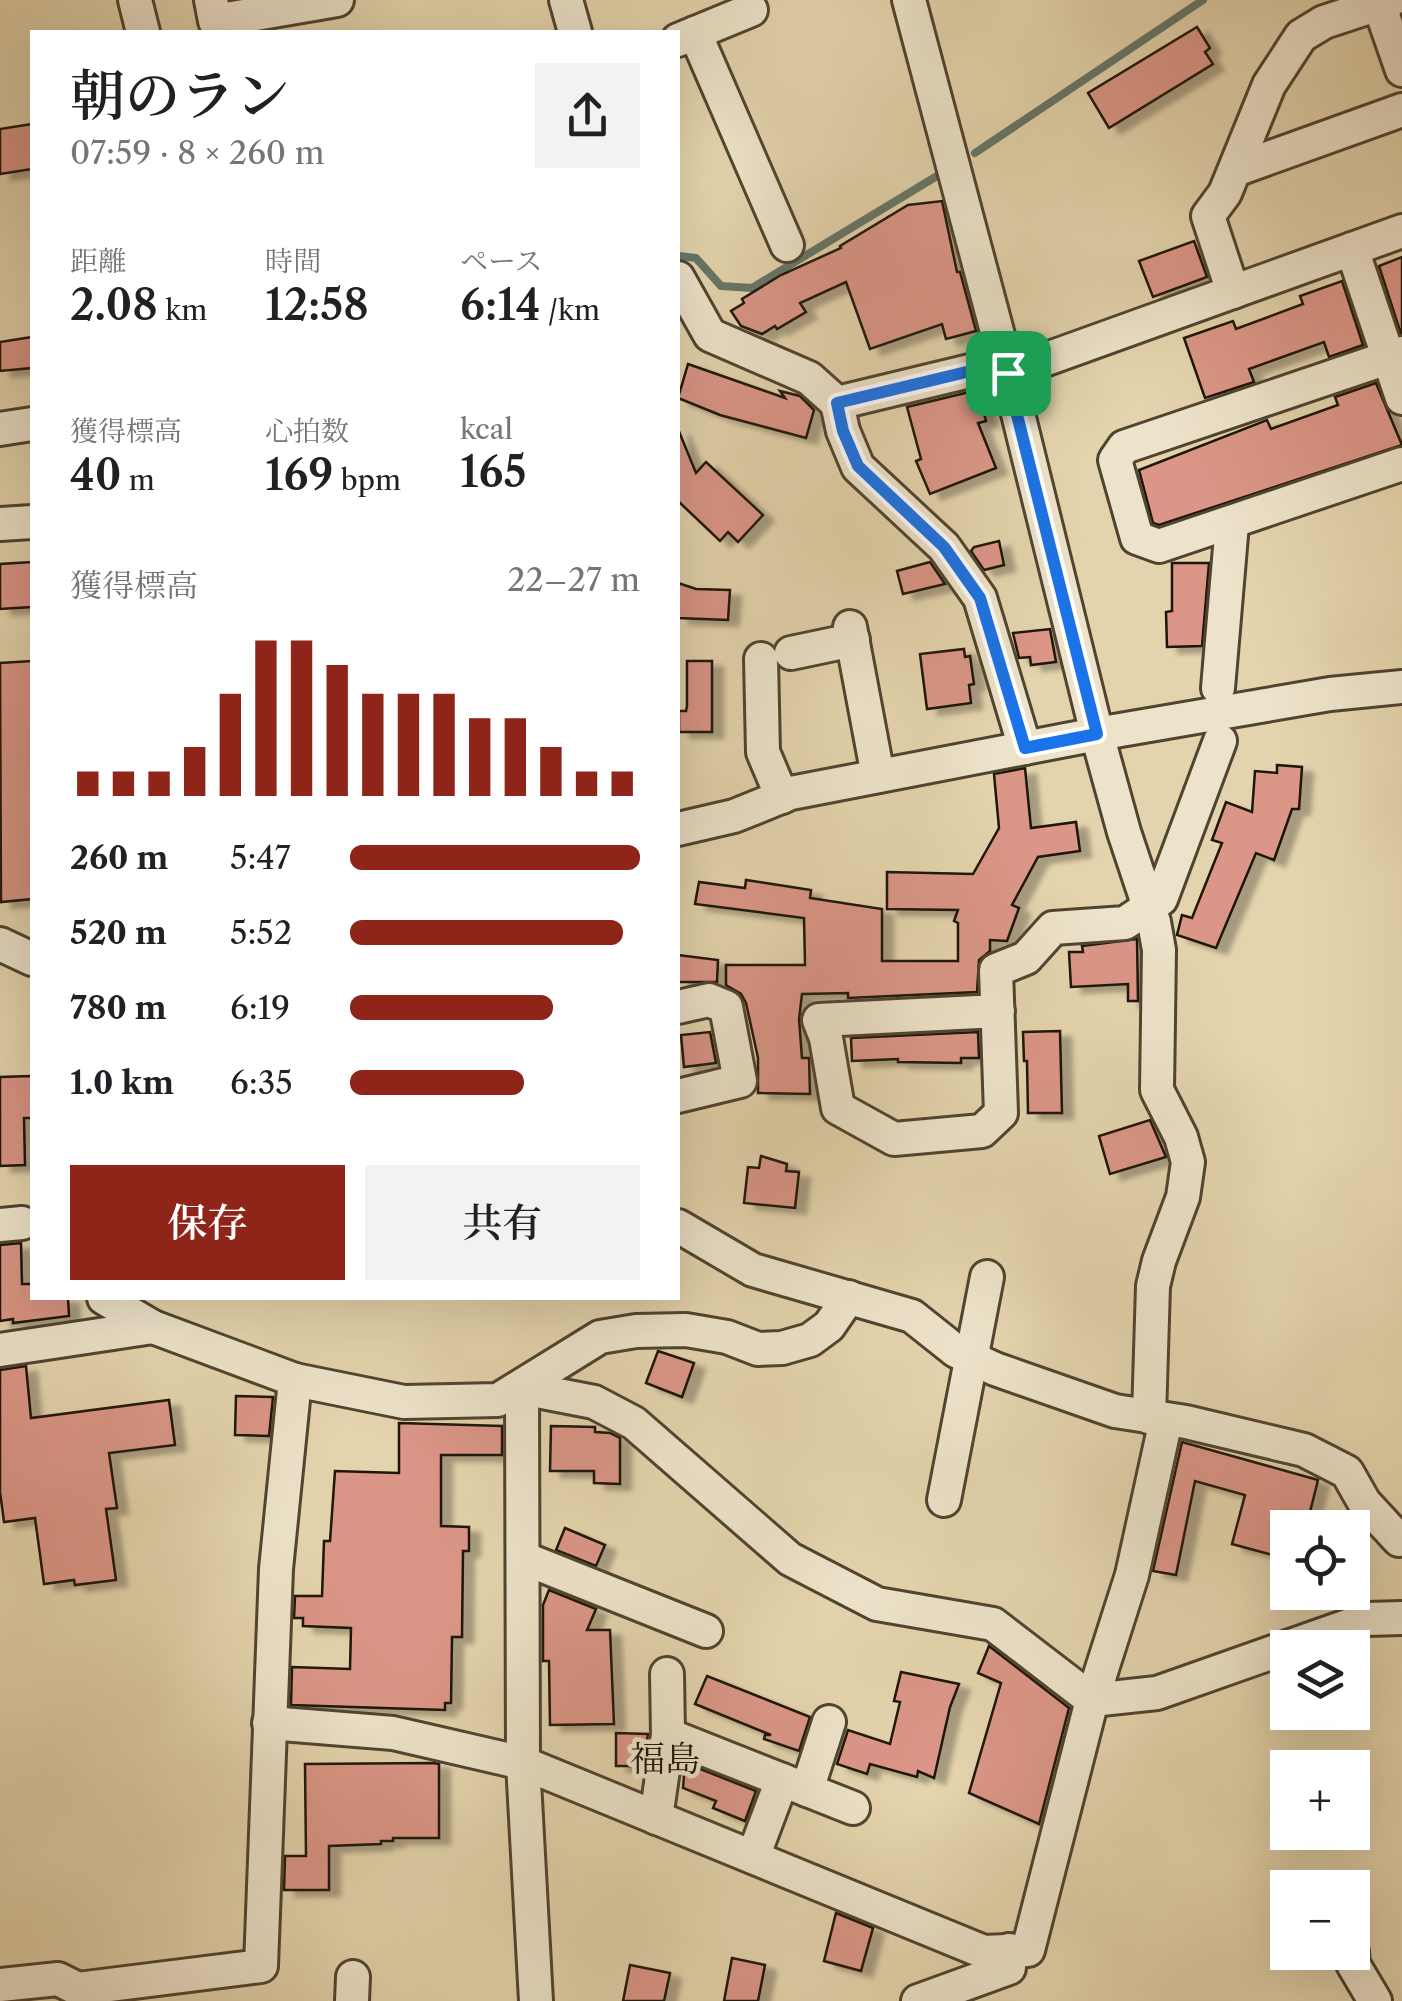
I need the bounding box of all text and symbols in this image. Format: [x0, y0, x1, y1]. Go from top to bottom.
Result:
text: 朝のラン [70, 62, 290, 129]
button: share [535, 63, 640, 168]
text: 07:59 · 8 × 260 m [70, 133, 324, 172]
text: 距離 [70, 244, 126, 278]
text: 時間 [265, 244, 321, 278]
text: ペース [460, 244, 543, 278]
text: 2.08 [70, 279, 158, 331]
text: 12:58 [265, 279, 369, 331]
text: 6:14 [460, 279, 540, 331]
text: km [158, 293, 207, 327]
text: /km [540, 293, 600, 327]
pin [966, 331, 1051, 416]
icon: arrive [981, 346, 1036, 401]
text: kcal [460, 412, 513, 446]
text: 獲得標高 [70, 414, 182, 448]
text: 心拍数 [265, 414, 349, 448]
text: 165 [460, 446, 526, 498]
text: 40 [70, 449, 121, 501]
text: 169 [265, 449, 333, 501]
text: m [121, 463, 155, 497]
text: bpm [333, 463, 401, 497]
text: 22–27 m [507, 560, 640, 599]
text: 獲得標高 [70, 566, 198, 605]
text: 260 m [70, 838, 168, 877]
text: 5:47 [230, 838, 291, 877]
text: 520 m [70, 913, 167, 952]
text: 5:52 [230, 913, 292, 952]
text: 780 m [70, 988, 167, 1027]
text: 6:19 [230, 988, 290, 1027]
text: 1.0 km [70, 1063, 174, 1102]
text: 6:35 [230, 1063, 293, 1102]
button: 保存 [70, 1165, 345, 1280]
button: 共有 [365, 1165, 640, 1280]
map controls [1270, 1510, 1370, 1970]
button: locate [1270, 1510, 1370, 1610]
button: layers [1270, 1630, 1370, 1730]
district label: 福島 [630, 1737, 700, 1780]
button: + [1270, 1750, 1370, 1850]
button: − [1270, 1870, 1370, 1970]

